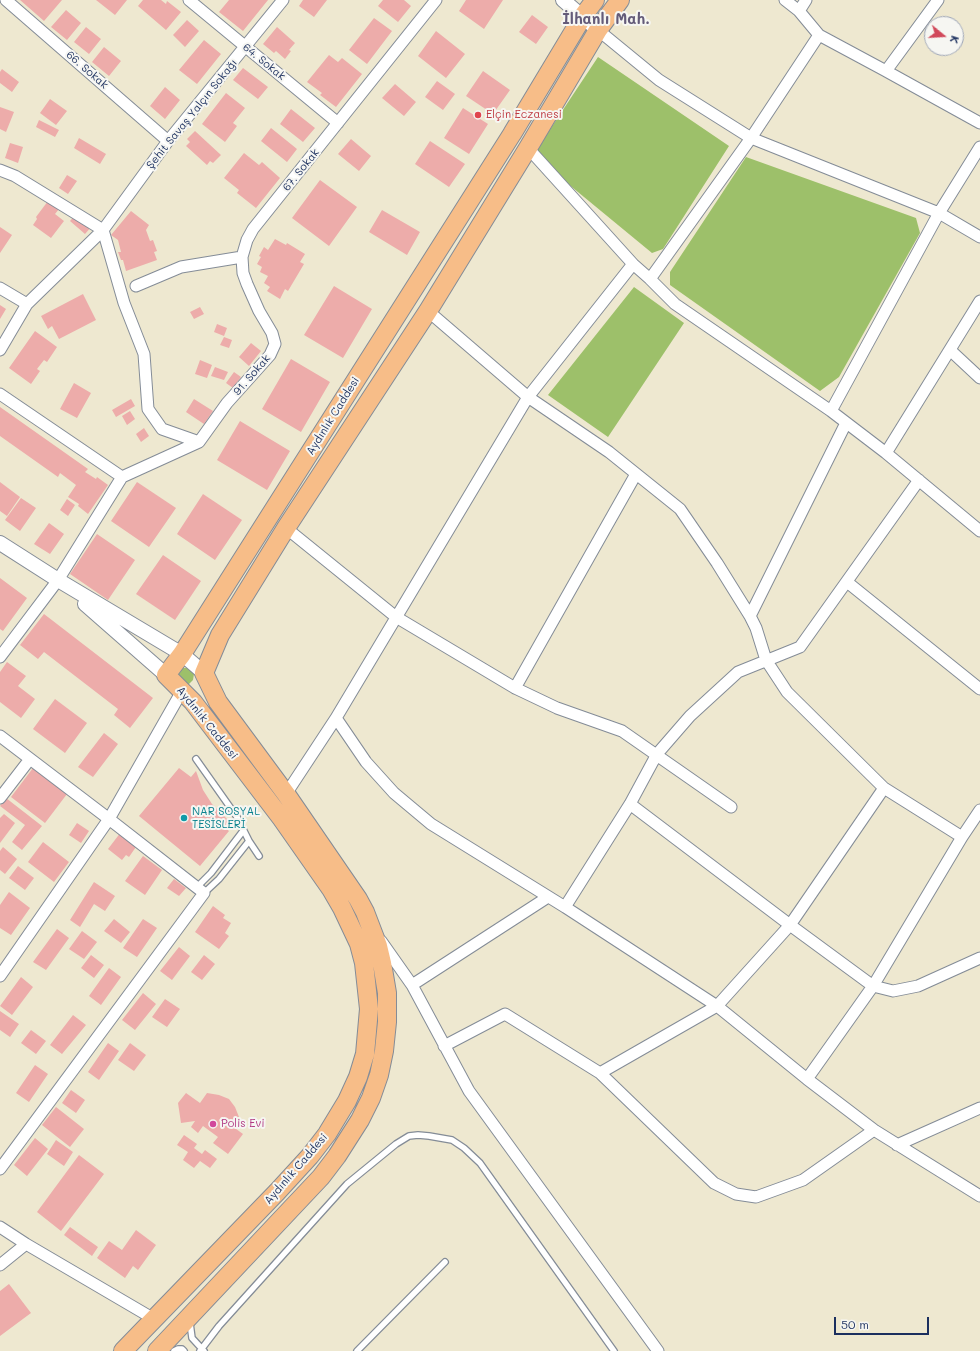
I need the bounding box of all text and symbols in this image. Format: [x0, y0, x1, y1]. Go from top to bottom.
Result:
district label: İlhanlı Mah. [562, 10, 650, 28]
north arrow [924, 16, 964, 56]
text: K [947, 34, 963, 45]
street label: 64. Sokak [240, 41, 288, 83]
street label: 66. Sokak [63, 48, 111, 92]
street label: Şehit Savaş Yalçın Sokağı [144, 57, 240, 171]
place label: Elçin Eczanesi [486, 108, 562, 122]
marker: Elçin Eczanesi [473, 110, 483, 120]
street label: 67. Sokak [280, 146, 322, 194]
street label: 91. Sokak [231, 352, 273, 398]
street label: Aydınlık Caddesi [304, 374, 362, 458]
street label: Aydınlık Caddesi [174, 684, 240, 762]
place label: NAR SOSYAL TESİSLERİ [192, 805, 260, 831]
marker: NAR SOSYAL TESİSLERİ [179, 813, 189, 823]
place label: Polis Evi [221, 1117, 265, 1131]
marker: Polis Evi [208, 1119, 218, 1129]
street label: Aydınlık Caddesi [262, 1131, 330, 1207]
scale bar [836, 1309, 931, 1335]
text: 50 m [841, 1316, 869, 1332]

